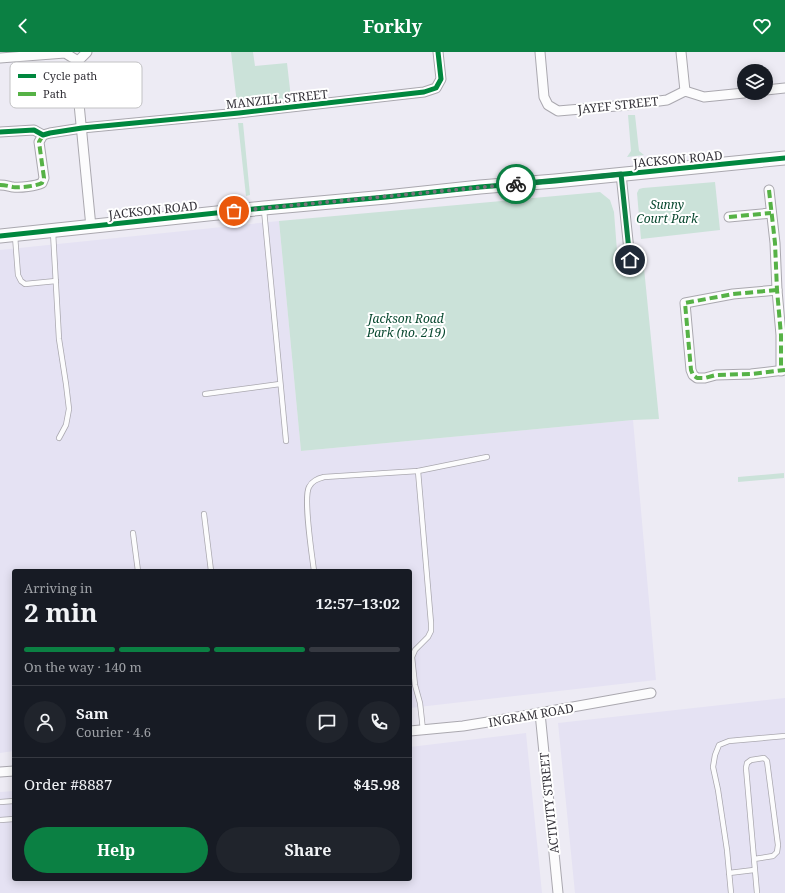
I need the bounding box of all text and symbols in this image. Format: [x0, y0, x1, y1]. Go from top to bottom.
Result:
text: Forkly [363, 14, 422, 38]
icon: back [12, 15, 34, 37]
icon: heart [751, 15, 773, 37]
legend [10, 62, 142, 108]
map controls [737, 64, 773, 100]
button: layers [737, 64, 773, 100]
text: Cycle path [43, 68, 97, 83]
street label: MANZILL STREET [225, 85, 329, 113]
text: Path [43, 86, 67, 101]
street label: JAYEF STREET [576, 92, 660, 118]
street label: JACKSON ROAD [632, 147, 724, 171]
courier [496, 164, 536, 204]
icon: bike [505, 173, 527, 195]
pin [217, 194, 251, 228]
park label: Sunny Court Park [636, 196, 699, 227]
street label: JACKSON ROAD [107, 197, 199, 223]
icon: bag [223, 200, 245, 222]
pin [613, 243, 647, 277]
icon: home [619, 249, 641, 271]
park label: Jackson Road Park (no. 219) [366, 310, 445, 341]
text: Arriving in [24, 579, 93, 597]
text: 12:57–13:02 [316, 593, 400, 613]
text: 2 min [24, 594, 98, 630]
text: On the way · 140 m [24, 658, 142, 676]
street label: INGRAM ROAD [487, 699, 575, 731]
button: person [24, 701, 66, 743]
button: chat [306, 701, 348, 743]
button: phone [358, 701, 400, 743]
text: Sam [76, 703, 108, 723]
text: Courier · 4.6 [76, 723, 151, 741]
street label: ACTIVITY STREET [535, 751, 563, 854]
text: Order #8887 [24, 774, 112, 794]
text: $45.98 [353, 774, 400, 794]
button: Help [24, 827, 208, 873]
button: Share [216, 827, 400, 873]

